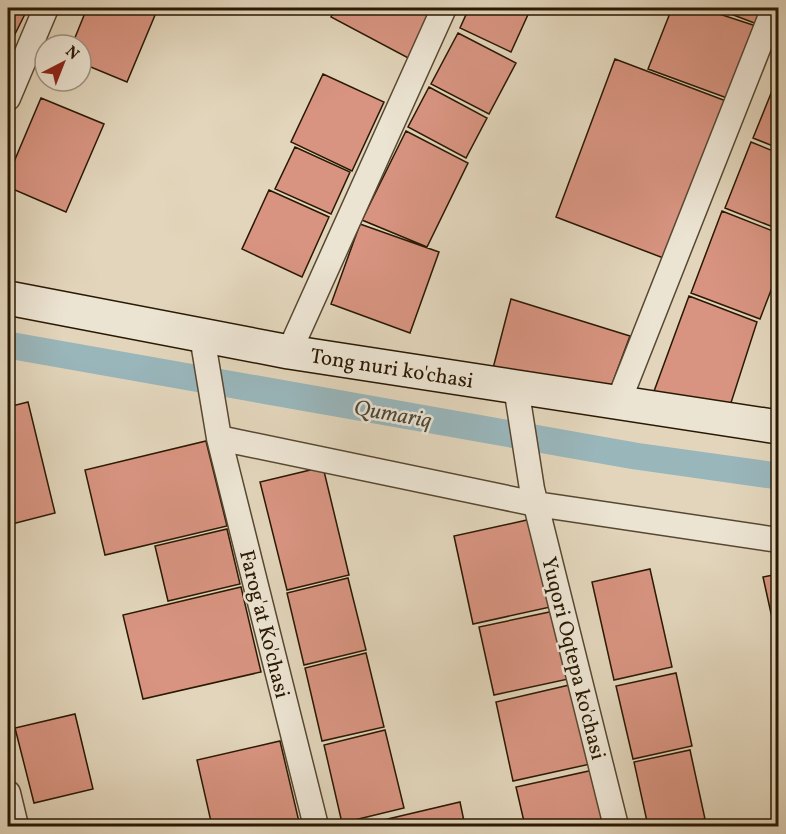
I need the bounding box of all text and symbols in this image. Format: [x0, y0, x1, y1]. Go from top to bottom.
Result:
north arrow [33, 33, 93, 93]
text: N [60, 41, 84, 66]
street label: Tong nuri ko'chasi [308, 342, 475, 397]
water label: Qumariq [351, 393, 434, 438]
street label: Farog'at Ko'chasi [231, 547, 296, 701]
street label: Yuqori Oqtepa ko'chasi [533, 554, 612, 763]

